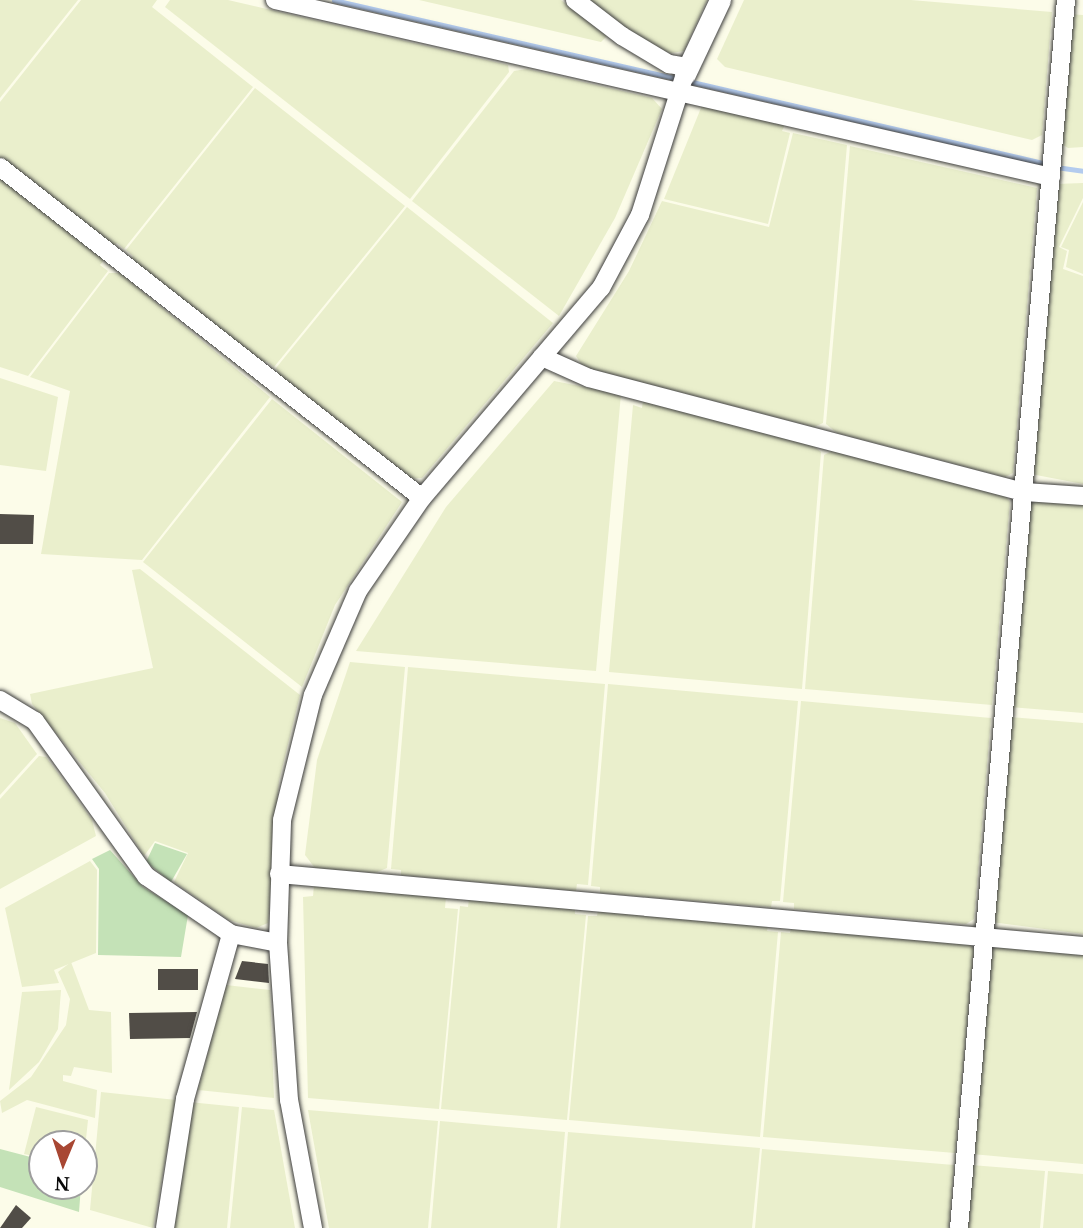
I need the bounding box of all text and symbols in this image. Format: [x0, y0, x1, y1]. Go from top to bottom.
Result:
north arrow [28, 1130, 98, 1200]
text: N [54, 1171, 70, 1197]

